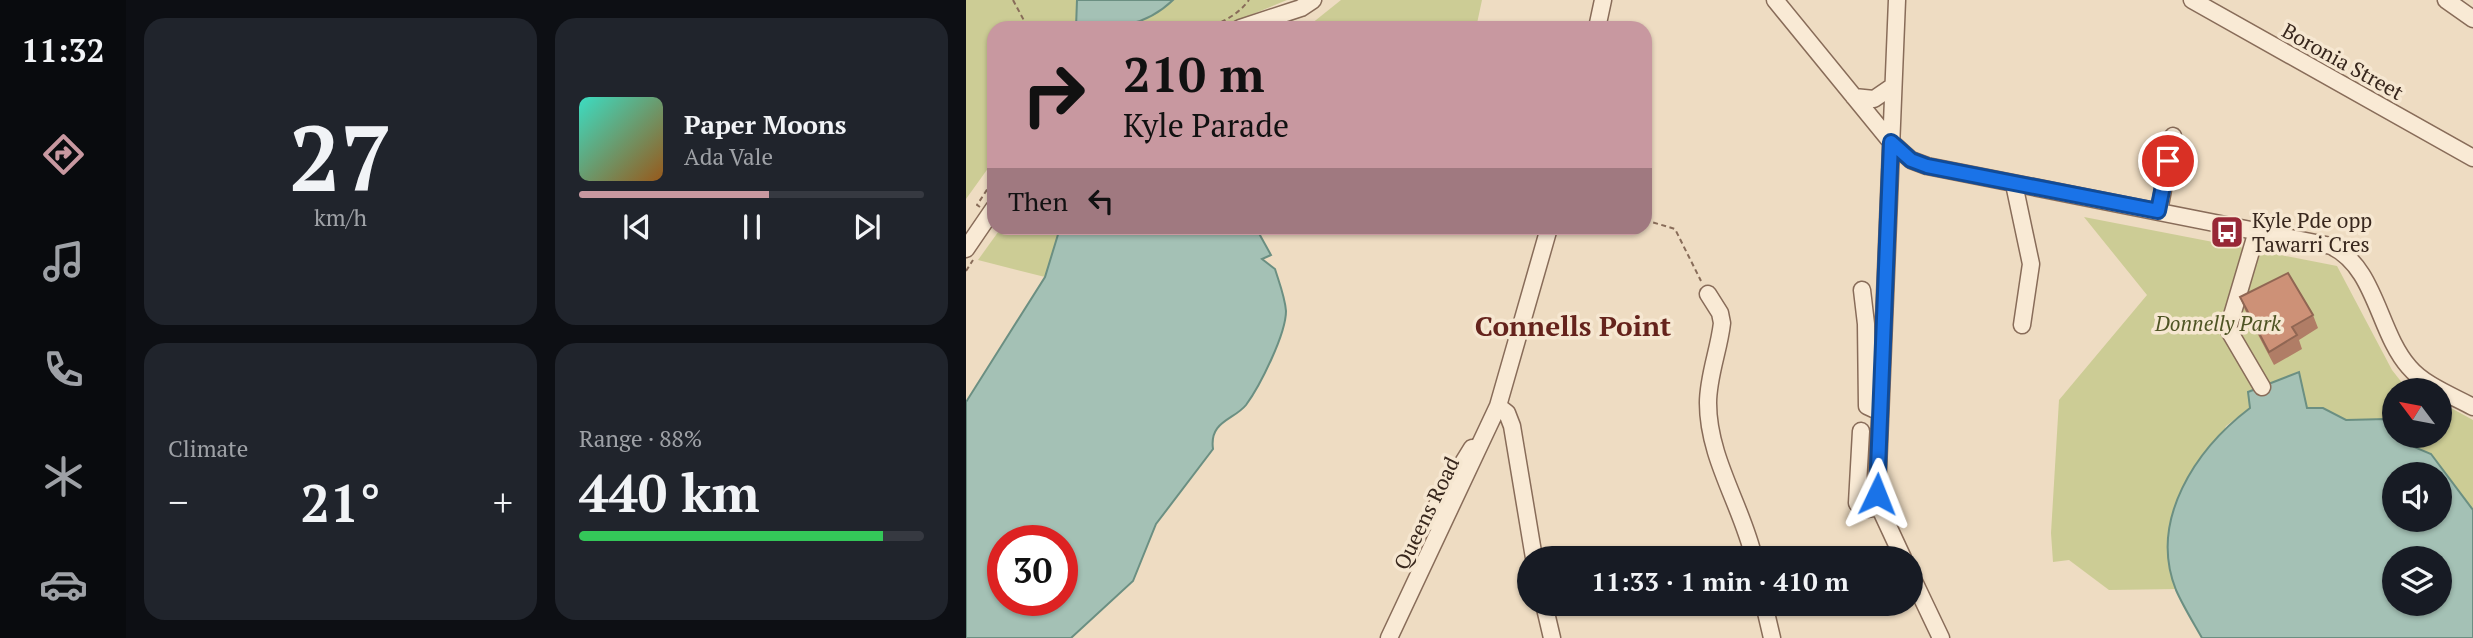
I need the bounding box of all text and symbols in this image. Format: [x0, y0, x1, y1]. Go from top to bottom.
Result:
street label: Boronia Street [2277, 16, 2409, 106]
text: 11:32 [21, 29, 105, 71]
text: 210 m [1123, 41, 1265, 106]
icon: right [1008, 49, 1099, 140]
text: 27 [289, 96, 392, 217]
text: Kyle Parade [1123, 104, 1289, 146]
text: Paper Moons [684, 107, 847, 141]
icon: directions [39, 130, 88, 179]
pin [2138, 131, 2198, 191]
text: Ada Vale [684, 141, 773, 172]
icon: arrive [2149, 142, 2187, 180]
icon: left [1082, 182, 1120, 220]
text: Then [1008, 184, 1068, 218]
text: km/h [314, 202, 367, 233]
place label: Kyle Pde opp Tawarri Cres [2252, 206, 2372, 258]
icon: previous [618, 208, 656, 246]
icon: pause [733, 208, 771, 246]
icon: next [848, 208, 886, 246]
bus stop icon: Kyle Pde opp Tawarri Cres [2208, 213, 2246, 251]
icon: music [39, 237, 88, 286]
district label: Connells Point [1475, 307, 1671, 344]
park label: Donnelly Park [2154, 309, 2282, 337]
icon: phone [39, 345, 88, 394]
north arrow [2382, 378, 2452, 448]
map controls [2382, 378, 2452, 616]
text: Range · 88% [579, 423, 702, 454]
text: Climate [168, 433, 248, 464]
icon: climate [39, 452, 88, 501]
street label: Queens Road [1387, 452, 1466, 574]
position arrow [1840, 457, 1914, 531]
text: 440 km [579, 458, 760, 527]
button: sound [2382, 462, 2452, 532]
text: 21° [300, 468, 381, 537]
text: − [168, 477, 188, 527]
text: + [493, 477, 513, 527]
speed limit sign: 30 [987, 525, 1078, 616]
button: layers [2382, 546, 2452, 616]
icon: car [39, 560, 88, 609]
text: 11:33 · 1 min · 410 m [1591, 564, 1849, 598]

